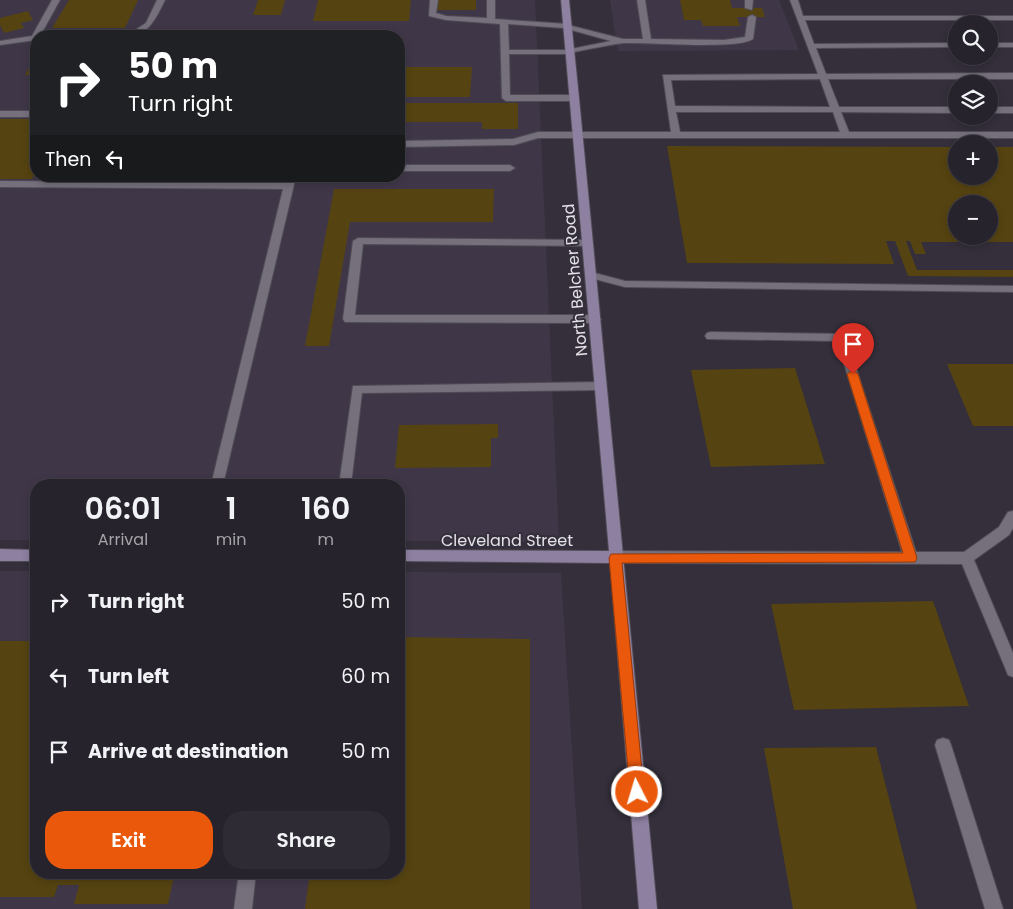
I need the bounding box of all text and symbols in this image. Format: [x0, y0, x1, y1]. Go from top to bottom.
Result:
map controls [948, 15, 998, 245]
button: search [948, 15, 998, 65]
text: 50 m [128, 41, 218, 90]
icon: right [45, 50, 110, 115]
button: layers [948, 75, 998, 125]
text: Turn right [128, 88, 233, 119]
button: + [948, 135, 998, 185]
icon: left [101, 145, 129, 173]
text: Then [45, 146, 91, 173]
button: − [948, 195, 998, 245]
street label: North Belcher Road [557, 203, 593, 357]
pin [832, 323, 874, 374]
icon: arrive [839, 330, 867, 358]
text: 06:01 [85, 487, 161, 530]
text: 1 [226, 487, 237, 530]
text: 160 [301, 487, 350, 530]
text: Arrival [98, 528, 148, 551]
text: min [216, 528, 246, 551]
text: m [317, 528, 334, 551]
street label: Cleveland Street [441, 529, 573, 552]
icon: right [45, 588, 73, 616]
text: Turn right [88, 588, 184, 615]
text: 50 m [341, 588, 390, 615]
icon: left [45, 663, 73, 691]
text: Turn left [88, 663, 169, 690]
text: 60 m [341, 663, 390, 690]
icon: arrive [45, 738, 73, 766]
text: Arrive at destination [88, 738, 289, 765]
text: 50 m [341, 738, 390, 765]
position arrow [610, 765, 662, 817]
button: Exit [45, 811, 213, 869]
button: Share [223, 811, 390, 869]

